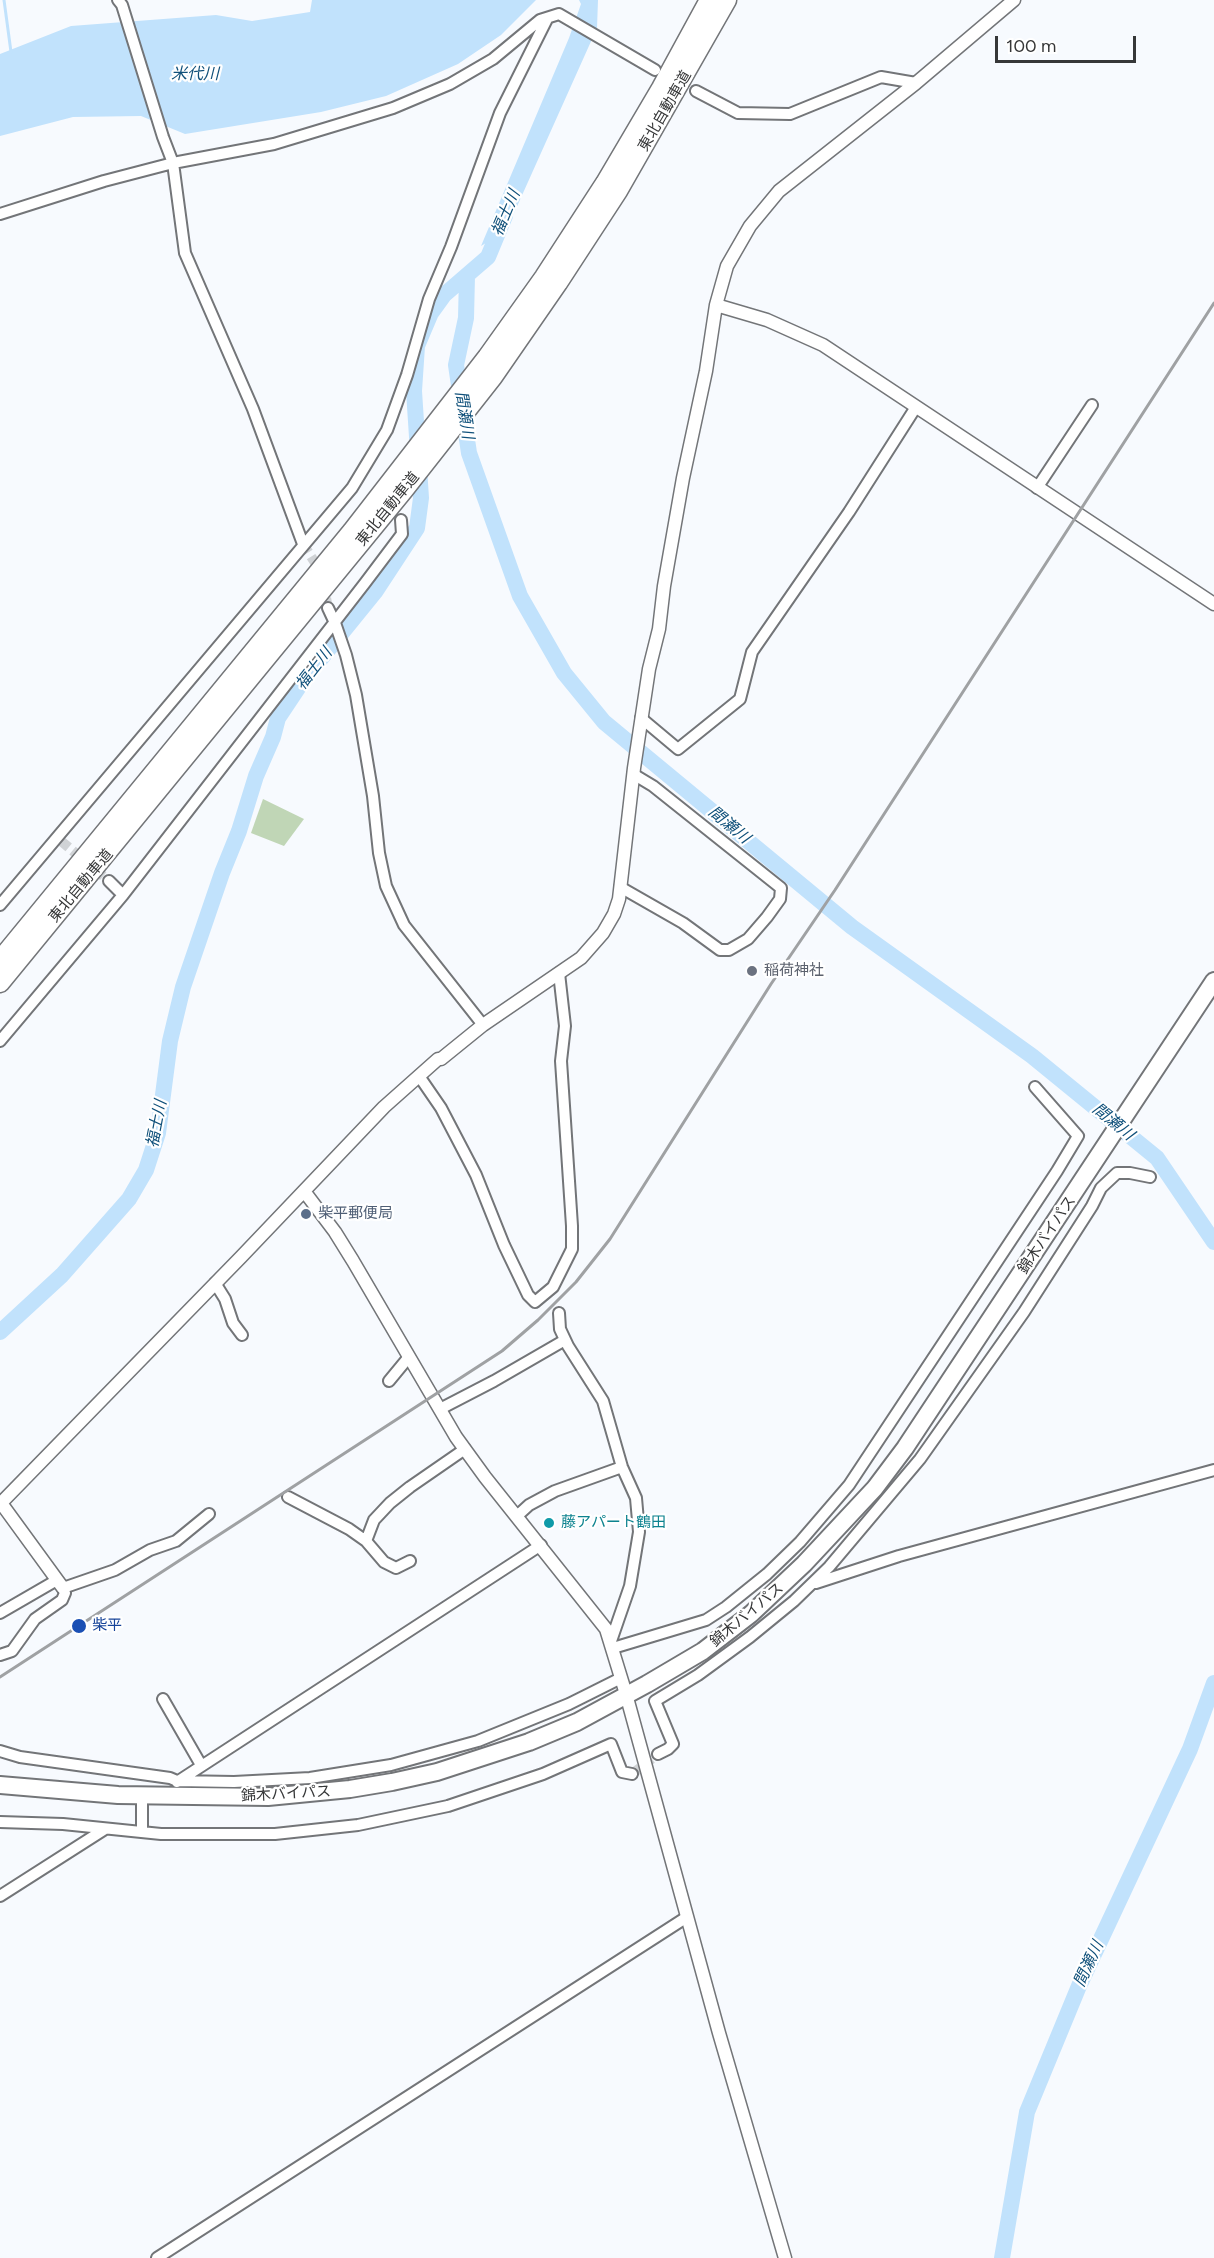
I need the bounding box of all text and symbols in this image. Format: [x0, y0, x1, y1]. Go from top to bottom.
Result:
scale bar [998, 24, 1139, 62]
text: 100 m [1006, 35, 1056, 57]
water label: 米代川 [171, 64, 219, 84]
street label: 東北自動車道 [635, 68, 695, 154]
water label: 福士川 [488, 187, 524, 239]
water label: 間瀬川 [451, 390, 477, 440]
street label: 東北自動車道 [353, 468, 423, 550]
water label: 福士川 [292, 644, 336, 694]
water label: 間瀬川 [704, 802, 754, 848]
street label: 東北自動車道 [45, 846, 117, 926]
place label: 稲荷神社 [764, 962, 824, 980]
marker: 稲荷神社 [745, 964, 759, 978]
water label: 福士川 [143, 1099, 171, 1149]
water label: 間瀬川 [1088, 1099, 1138, 1145]
street label: 錦木バイパス [1014, 1193, 1080, 1277]
place label: 柴平郵便局 [318, 1205, 393, 1223]
marker: 柴平郵便局 [299, 1207, 313, 1221]
place label: 藤アパート鶴田 [561, 1514, 666, 1532]
marker: 藤アパート鶴田 [542, 1516, 556, 1530]
street label: 錦木バイパス [707, 1579, 787, 1651]
marker: 柴平 [70, 1617, 88, 1635]
place label: 柴平 [92, 1617, 122, 1635]
street label: 錦木バイパス [241, 1783, 331, 1805]
water label: 間瀬川 [1070, 1938, 1108, 1990]

